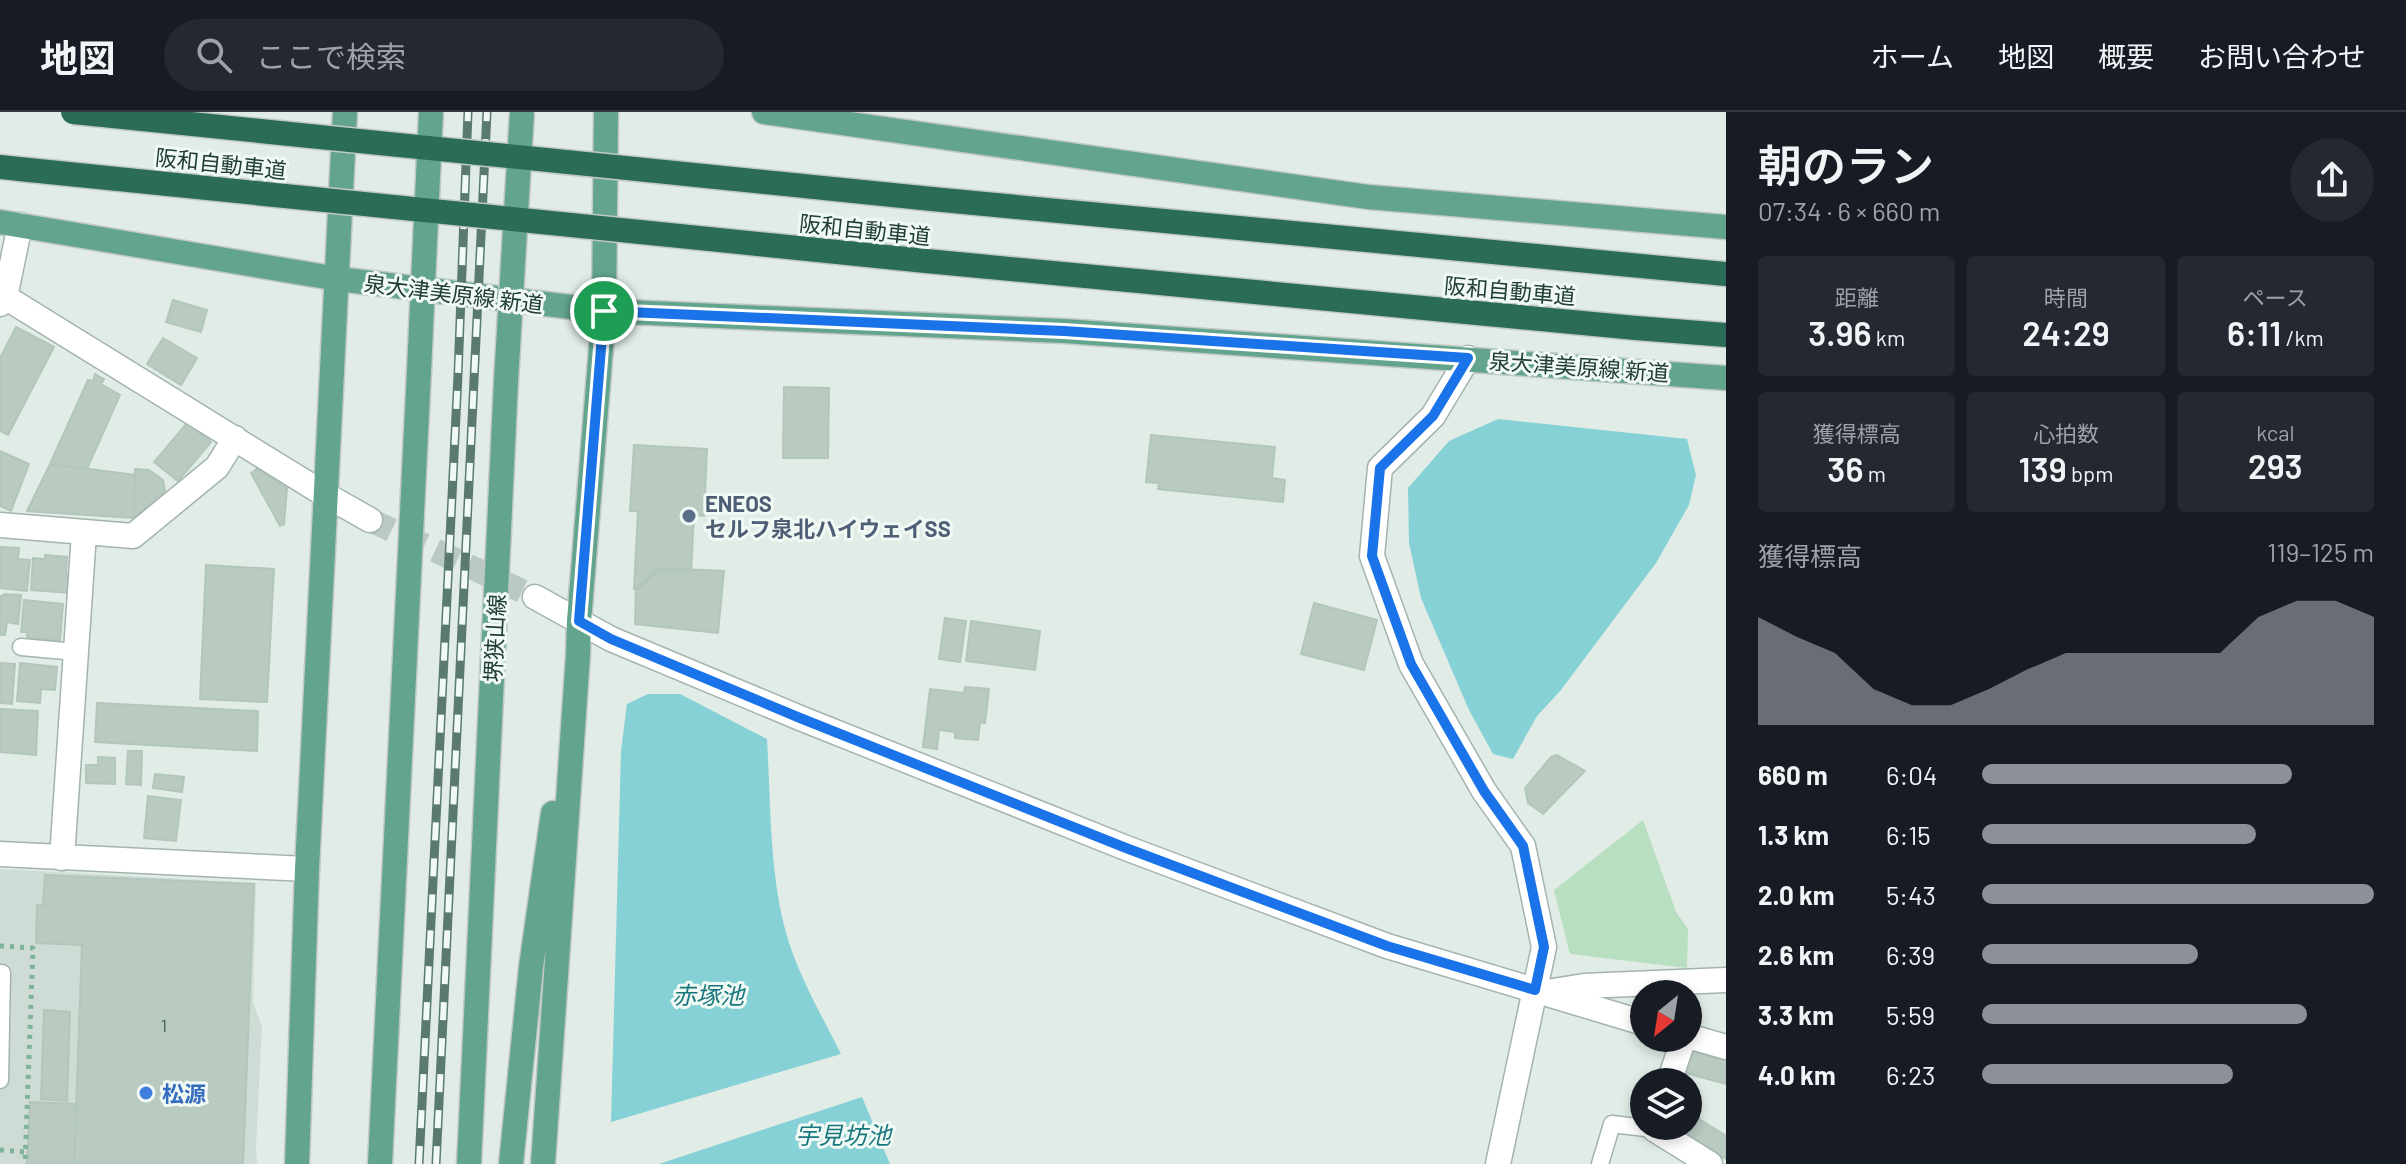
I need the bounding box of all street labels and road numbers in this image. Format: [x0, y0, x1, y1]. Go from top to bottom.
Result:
street label: 阪和自動車道 [154, 143, 288, 183]
street label: 阪和自動車道 [798, 209, 932, 249]
street label: 泉大津美原線 新道 [363, 269, 545, 317]
street label: 阪和自動車道 [1443, 271, 1577, 309]
street label: 泉大津美原線 新道 [1488, 347, 1670, 385]
street label: 堺狭山線 [479, 593, 509, 683]

